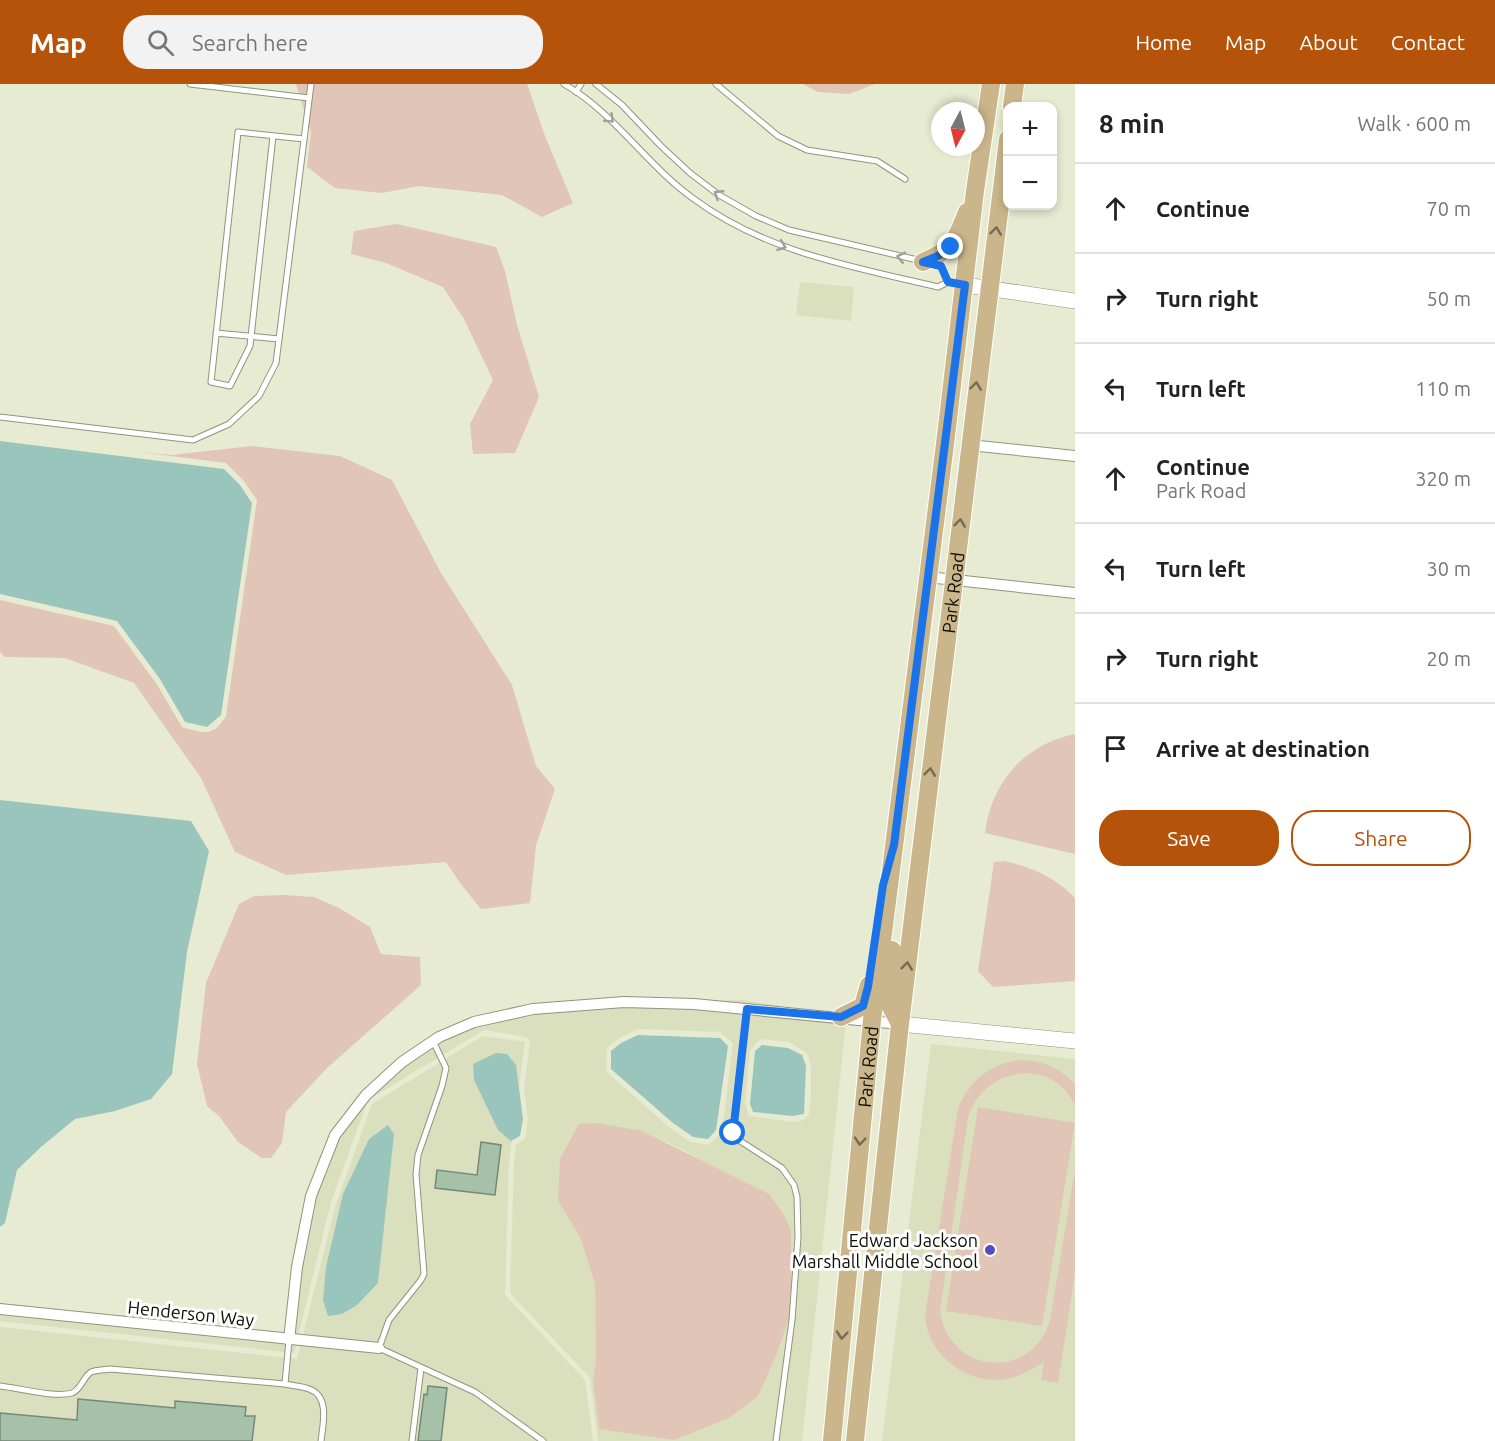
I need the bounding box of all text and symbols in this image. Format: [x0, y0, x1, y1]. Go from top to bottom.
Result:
search box [123, 15, 543, 69]
icon: search [144, 26, 177, 59]
text: Map [30, 27, 87, 58]
text: Search here [192, 30, 308, 55]
text: Home [1135, 30, 1192, 54]
text: Map [1225, 30, 1266, 54]
text: About [1299, 30, 1358, 54]
text: Contact [1391, 30, 1465, 54]
north arrow [931, 102, 985, 156]
map controls [1003, 102, 1057, 210]
button: + [1003, 102, 1057, 156]
text: 8 min [1099, 109, 1165, 138]
one-way arrow [602, 112, 613, 123]
text: Walk · 600 m [1358, 112, 1471, 135]
button: − [1003, 156, 1057, 210]
one-way arrow [714, 190, 725, 201]
icon: ahead [1099, 192, 1132, 225]
text: Continue [1156, 196, 1250, 221]
text: 70 m [1427, 197, 1471, 220]
one-way arrow [989, 226, 1001, 235]
route end [937, 233, 963, 259]
one-way arrow [776, 238, 787, 251]
one-way arrow [896, 251, 906, 264]
icon: right [1099, 282, 1132, 315]
text: Turn right [1156, 286, 1258, 311]
text: 50 m [1427, 287, 1471, 310]
icon: left [1099, 372, 1132, 405]
text: Turn left [1156, 376, 1246, 401]
text: 110 m [1415, 377, 1471, 400]
one-way arrow [970, 382, 982, 391]
text: Continue [1156, 454, 1250, 479]
icon: ahead [1099, 462, 1132, 495]
text: 320 m [1415, 467, 1471, 490]
text: Park Road [1156, 479, 1246, 502]
one-way arrow [953, 519, 965, 528]
street label: Park Road [938, 551, 968, 634]
icon: left [1099, 552, 1132, 585]
text: Turn left [1156, 556, 1246, 581]
text: 30 m [1427, 557, 1471, 580]
icon: right [1099, 642, 1132, 675]
text: Turn right [1156, 646, 1258, 671]
text: 20 m [1427, 647, 1471, 670]
icon: arrive [1099, 732, 1132, 765]
text: Arrive at destination [1156, 736, 1370, 761]
one-way arrow [923, 768, 935, 777]
button: Save [1099, 810, 1279, 866]
button: Share [1291, 810, 1471, 866]
one-way arrow [900, 961, 912, 970]
street label: Park Road [854, 1025, 881, 1108]
route start [719, 1119, 745, 1145]
one-way arrow [854, 1137, 867, 1146]
place label: Edward Jackson Marshall Middle School [792, 1230, 978, 1271]
marker: Edward Jackson Marshall Middle School [983, 1243, 997, 1257]
street label: Henderson Way [127, 1296, 256, 1330]
one-way arrow [836, 1331, 849, 1340]

